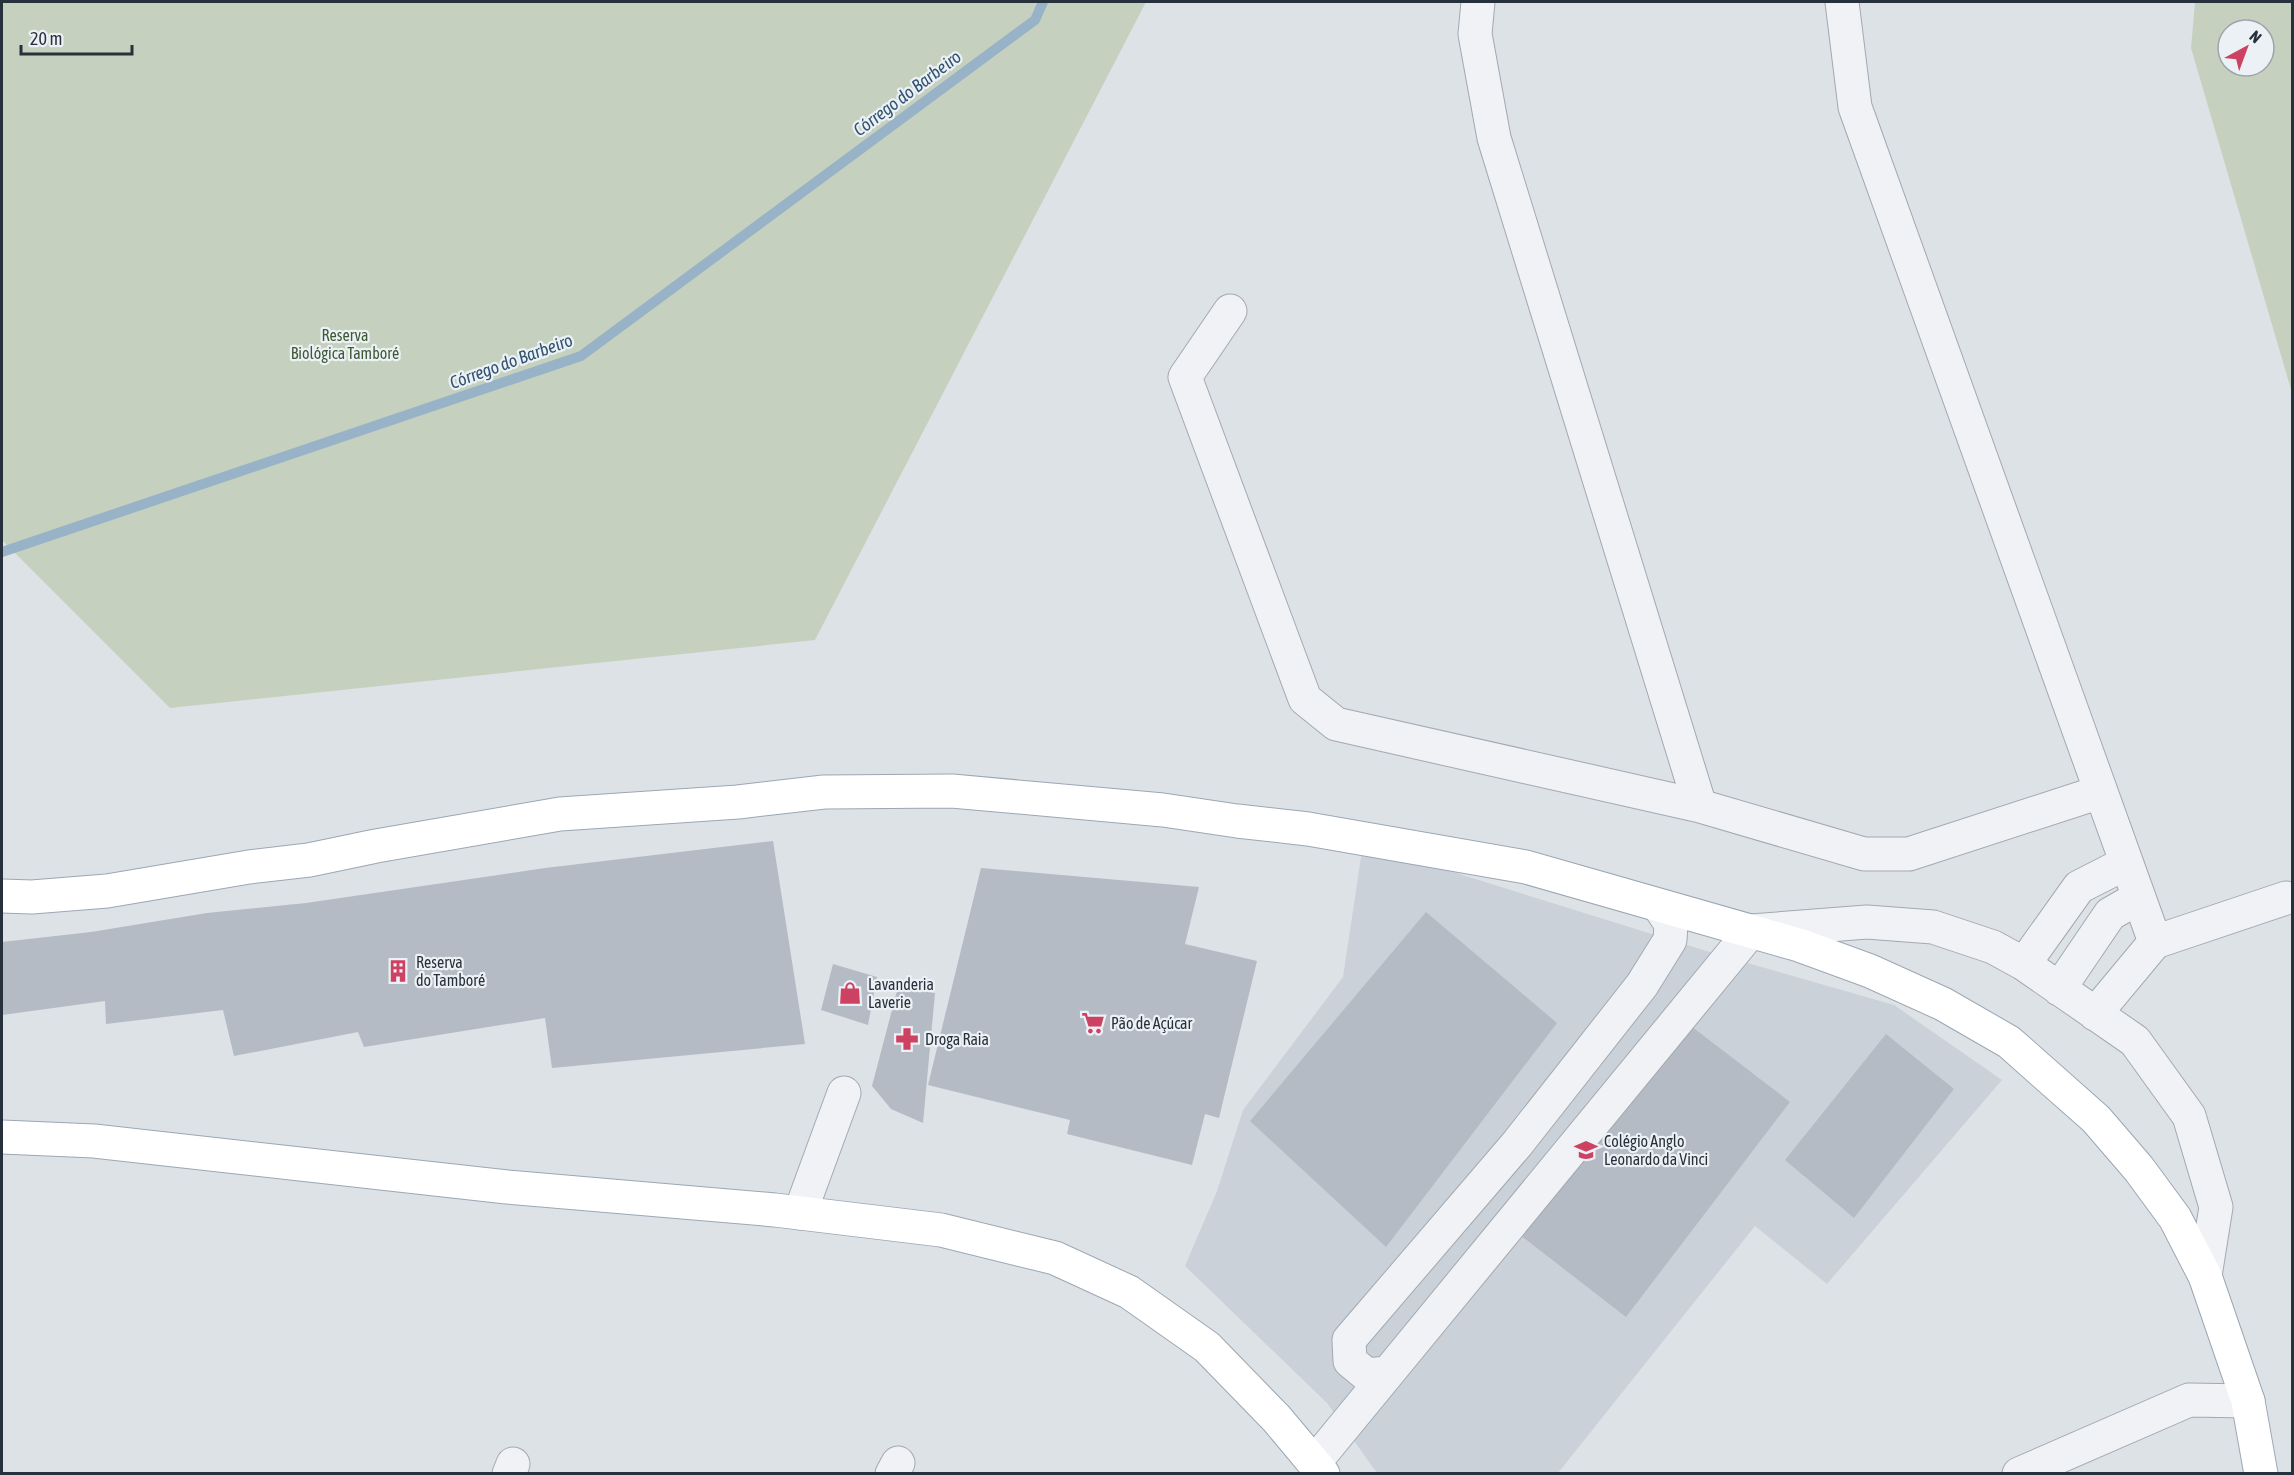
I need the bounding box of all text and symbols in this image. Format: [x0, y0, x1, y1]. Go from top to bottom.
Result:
scale bar [21, 18, 132, 56]
north arrow [2216, 18, 2276, 78]
text: N [2246, 27, 2265, 47]
text: 20 m [30, 28, 62, 49]
water label: Córrego do Barbeiro [849, 46, 965, 140]
park label: Reserva Biológica Tamboré [291, 326, 399, 363]
water label: Córrego do Barbeiro [447, 329, 575, 393]
place label: Reserva do Tamboré [416, 953, 485, 989]
building icon: Reserva do Tamboré [385, 958, 411, 984]
place label: Lavanderia Laverie [868, 975, 934, 1011]
shop icon: Lavanderia Laverie [837, 980, 863, 1006]
supermarket icon: Pão de Açúcar [1080, 1010, 1106, 1036]
place label: Pão de Açúcar [1111, 1014, 1193, 1033]
pharmacy icon: Droga Raia [894, 1026, 920, 1052]
place label: Droga Raia [925, 1030, 989, 1049]
place label: Colégio Anglo Leonardo da Vinci [1604, 1132, 1708, 1168]
school or university icon: Colégio Anglo Leonardo da Vinci [1573, 1137, 1599, 1163]

